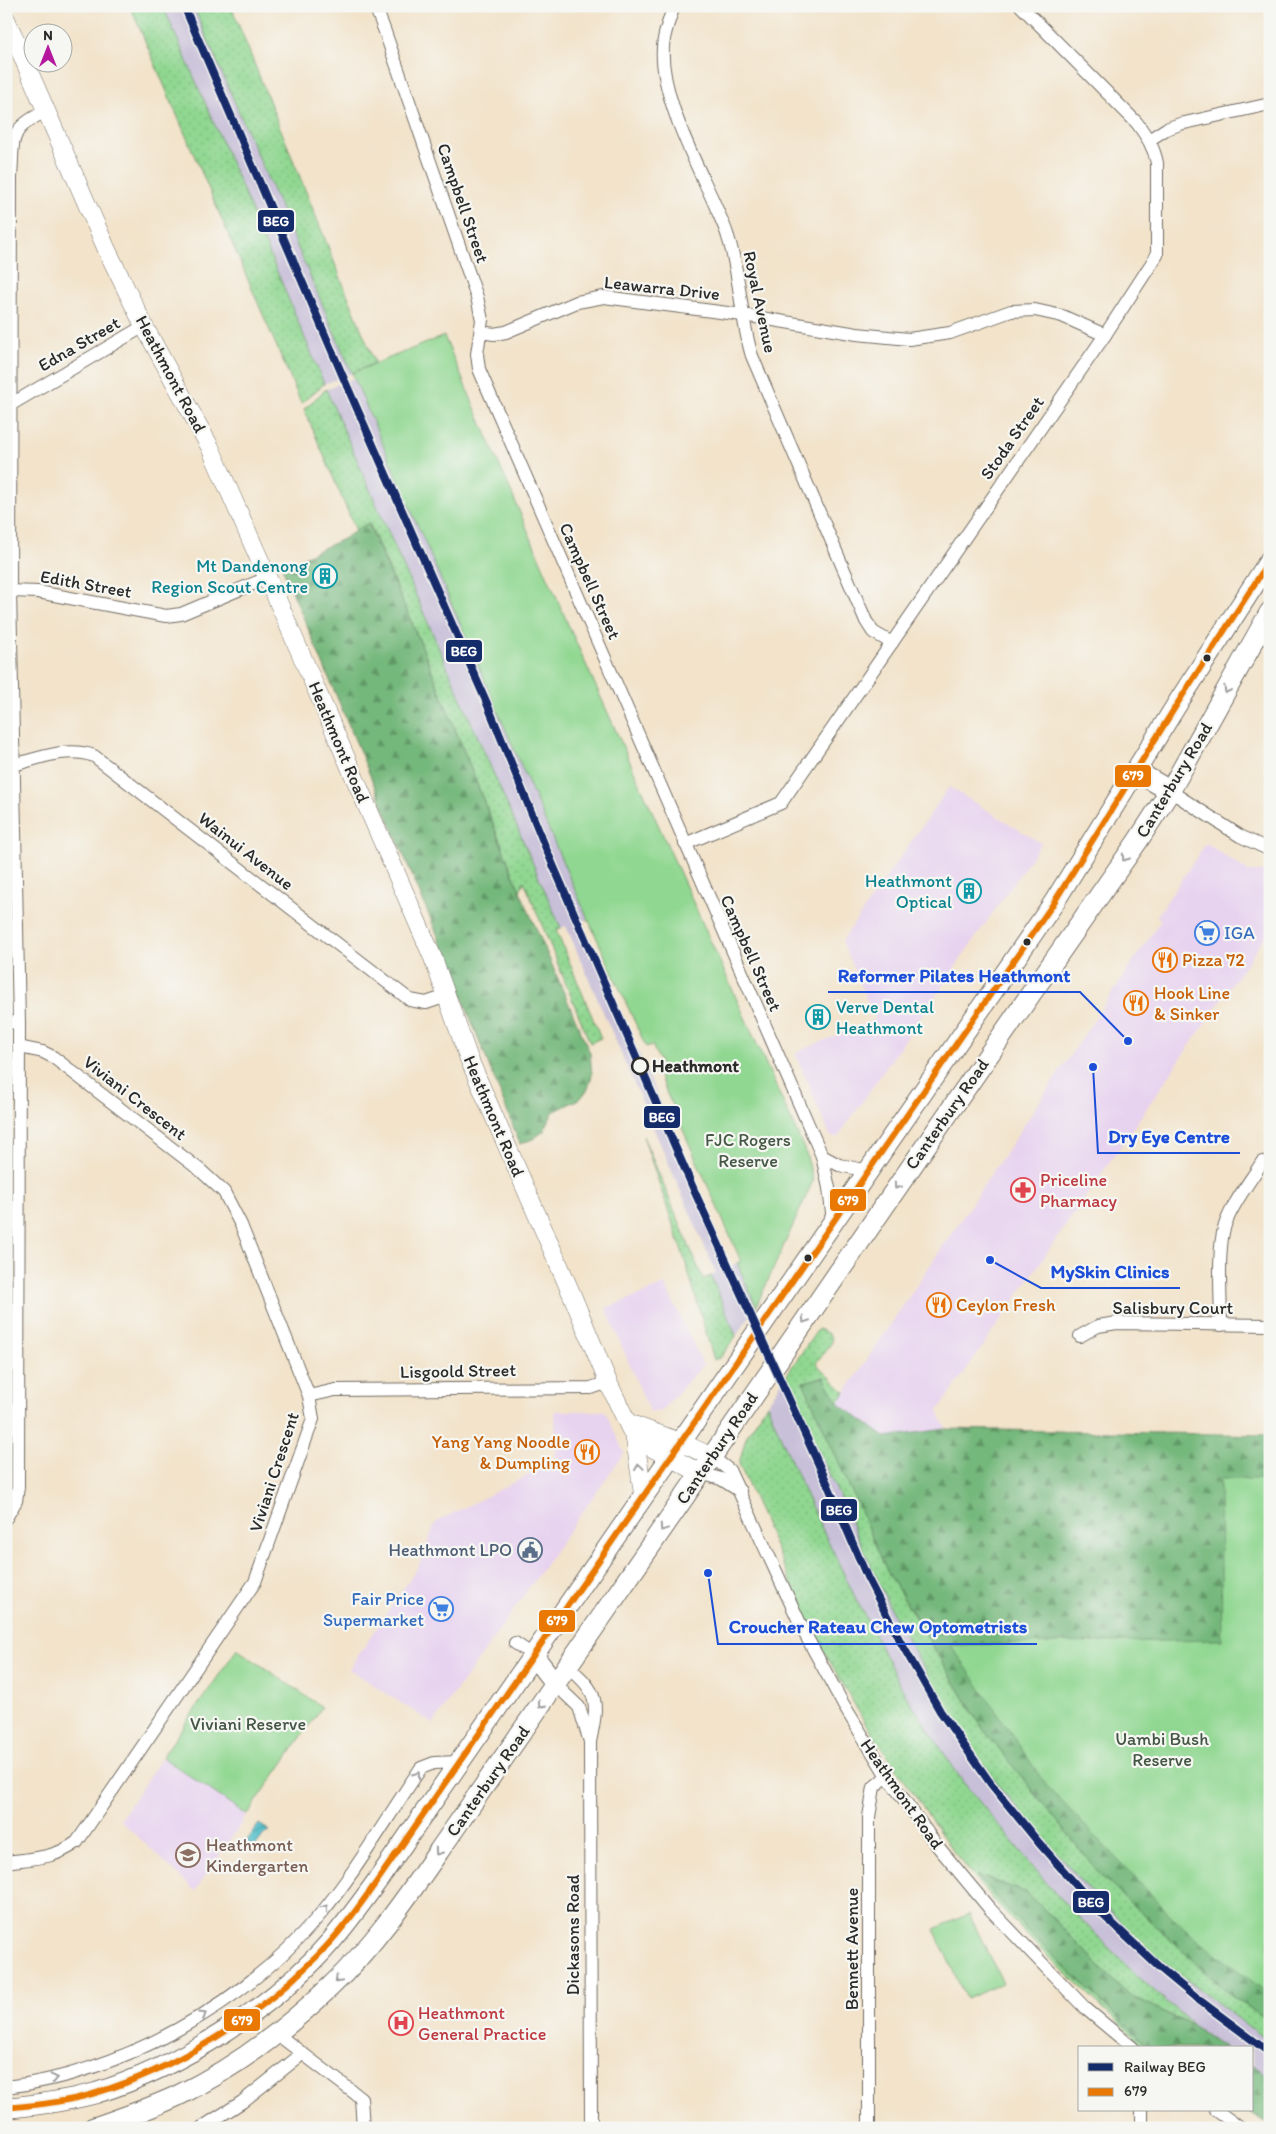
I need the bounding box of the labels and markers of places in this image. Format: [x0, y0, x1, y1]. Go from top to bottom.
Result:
place label: Mt Dandenong Region Scout Centre [151, 555, 309, 598]
building icon: Mt Dandenong Region Scout Centre [312, 563, 338, 589]
unlabelled marker [1202, 653, 1212, 663]
place label: Heathmont Optical [865, 870, 952, 913]
building icon: Heathmont Optical [956, 878, 982, 904]
supermarket icon: IGA [1194, 920, 1220, 946]
place label: IGA [1224, 922, 1255, 944]
unlabelled marker [1022, 937, 1032, 947]
restaurant icon: Pizza 72 [1152, 947, 1178, 973]
place label: Pizza 72 [1182, 949, 1245, 971]
callout: Reformer Pilates Heathmont [828, 958, 1080, 992]
place label: Hook Line & Sinker [1154, 982, 1230, 1025]
restaurant icon: Hook Line & Sinker [1123, 990, 1149, 1016]
place label: Verve Dental Heathmont [836, 996, 934, 1039]
building icon: Verve Dental Heathmont [805, 1004, 831, 1030]
place label: Heathmont [652, 1055, 739, 1077]
marker: Heathmont [631, 1057, 649, 1075]
callout: Dry Eye Centre [1098, 1119, 1240, 1153]
place label: Priceline Pharmacy [1040, 1169, 1118, 1212]
pharmacy icon: Priceline Pharmacy [1010, 1177, 1036, 1203]
unlabelled marker [803, 1253, 813, 1263]
callout: MySkin Clinics [1041, 1254, 1180, 1288]
restaurant icon: Ceylon Fresh [926, 1292, 952, 1318]
place label: Ceylon Fresh [956, 1294, 1056, 1316]
place label: Yang Yang Noodle & Dumpling [432, 1431, 571, 1474]
restaurant icon: Yang Yang Noodle & Dumpling [574, 1439, 600, 1465]
public building icon: Heathmont LPO [517, 1537, 543, 1563]
place label: Heathmont LPO [388, 1539, 512, 1561]
place label: Fair Price Supermarket [323, 1588, 424, 1631]
supermarket icon: Fair Price Supermarket [428, 1596, 454, 1622]
callout: Croucher Rateau Chew Optometrists [718, 1610, 1037, 1644]
place label: Heathmont Kindergarten [206, 1834, 309, 1877]
school or university icon: Heathmont Kindergarten [175, 1842, 201, 1868]
place label: Heathmont General Practice [418, 2002, 546, 2045]
hospital icon: Heathmont General Practice [388, 2010, 414, 2036]

